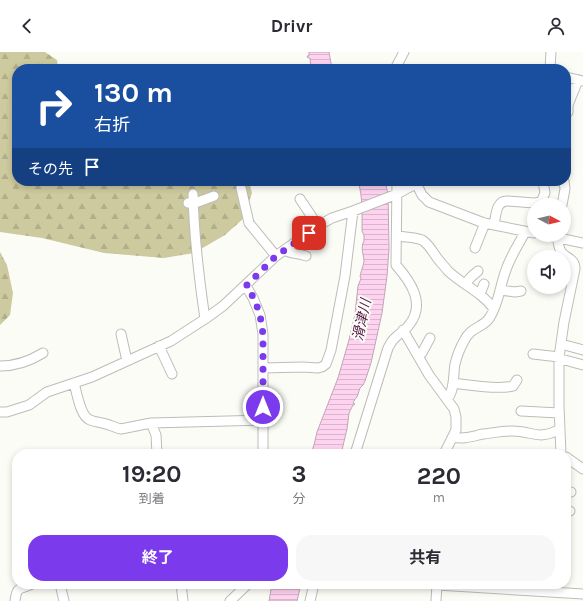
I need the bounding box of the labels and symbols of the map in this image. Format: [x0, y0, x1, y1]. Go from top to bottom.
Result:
north arrow [527, 198, 571, 242]
pin [292, 216, 326, 250]
water label: 滑津川 [349, 296, 375, 342]
position arrow [242, 386, 284, 428]

